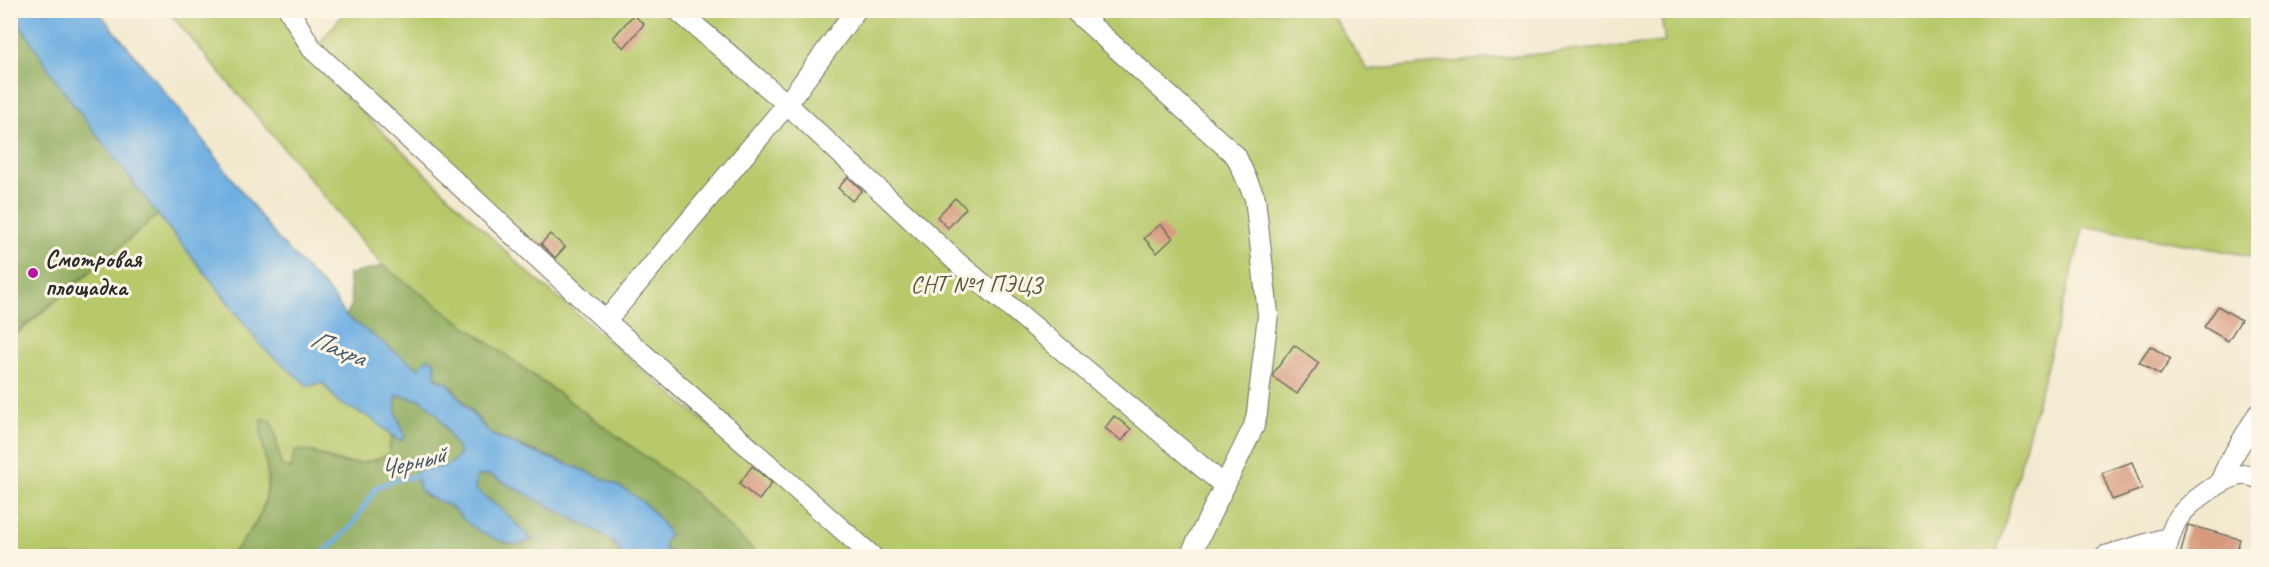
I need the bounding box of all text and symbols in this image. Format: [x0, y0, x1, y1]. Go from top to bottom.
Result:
place label: Смотровая площадка [45, 244, 142, 302]
marker: Смотровая площадка [26, 266, 40, 280]
park label: СНТ №1 ПЭЦЗ [911, 269, 1044, 299]
water label: Пахра [306, 322, 373, 375]
water label: Черный [375, 436, 454, 487]

